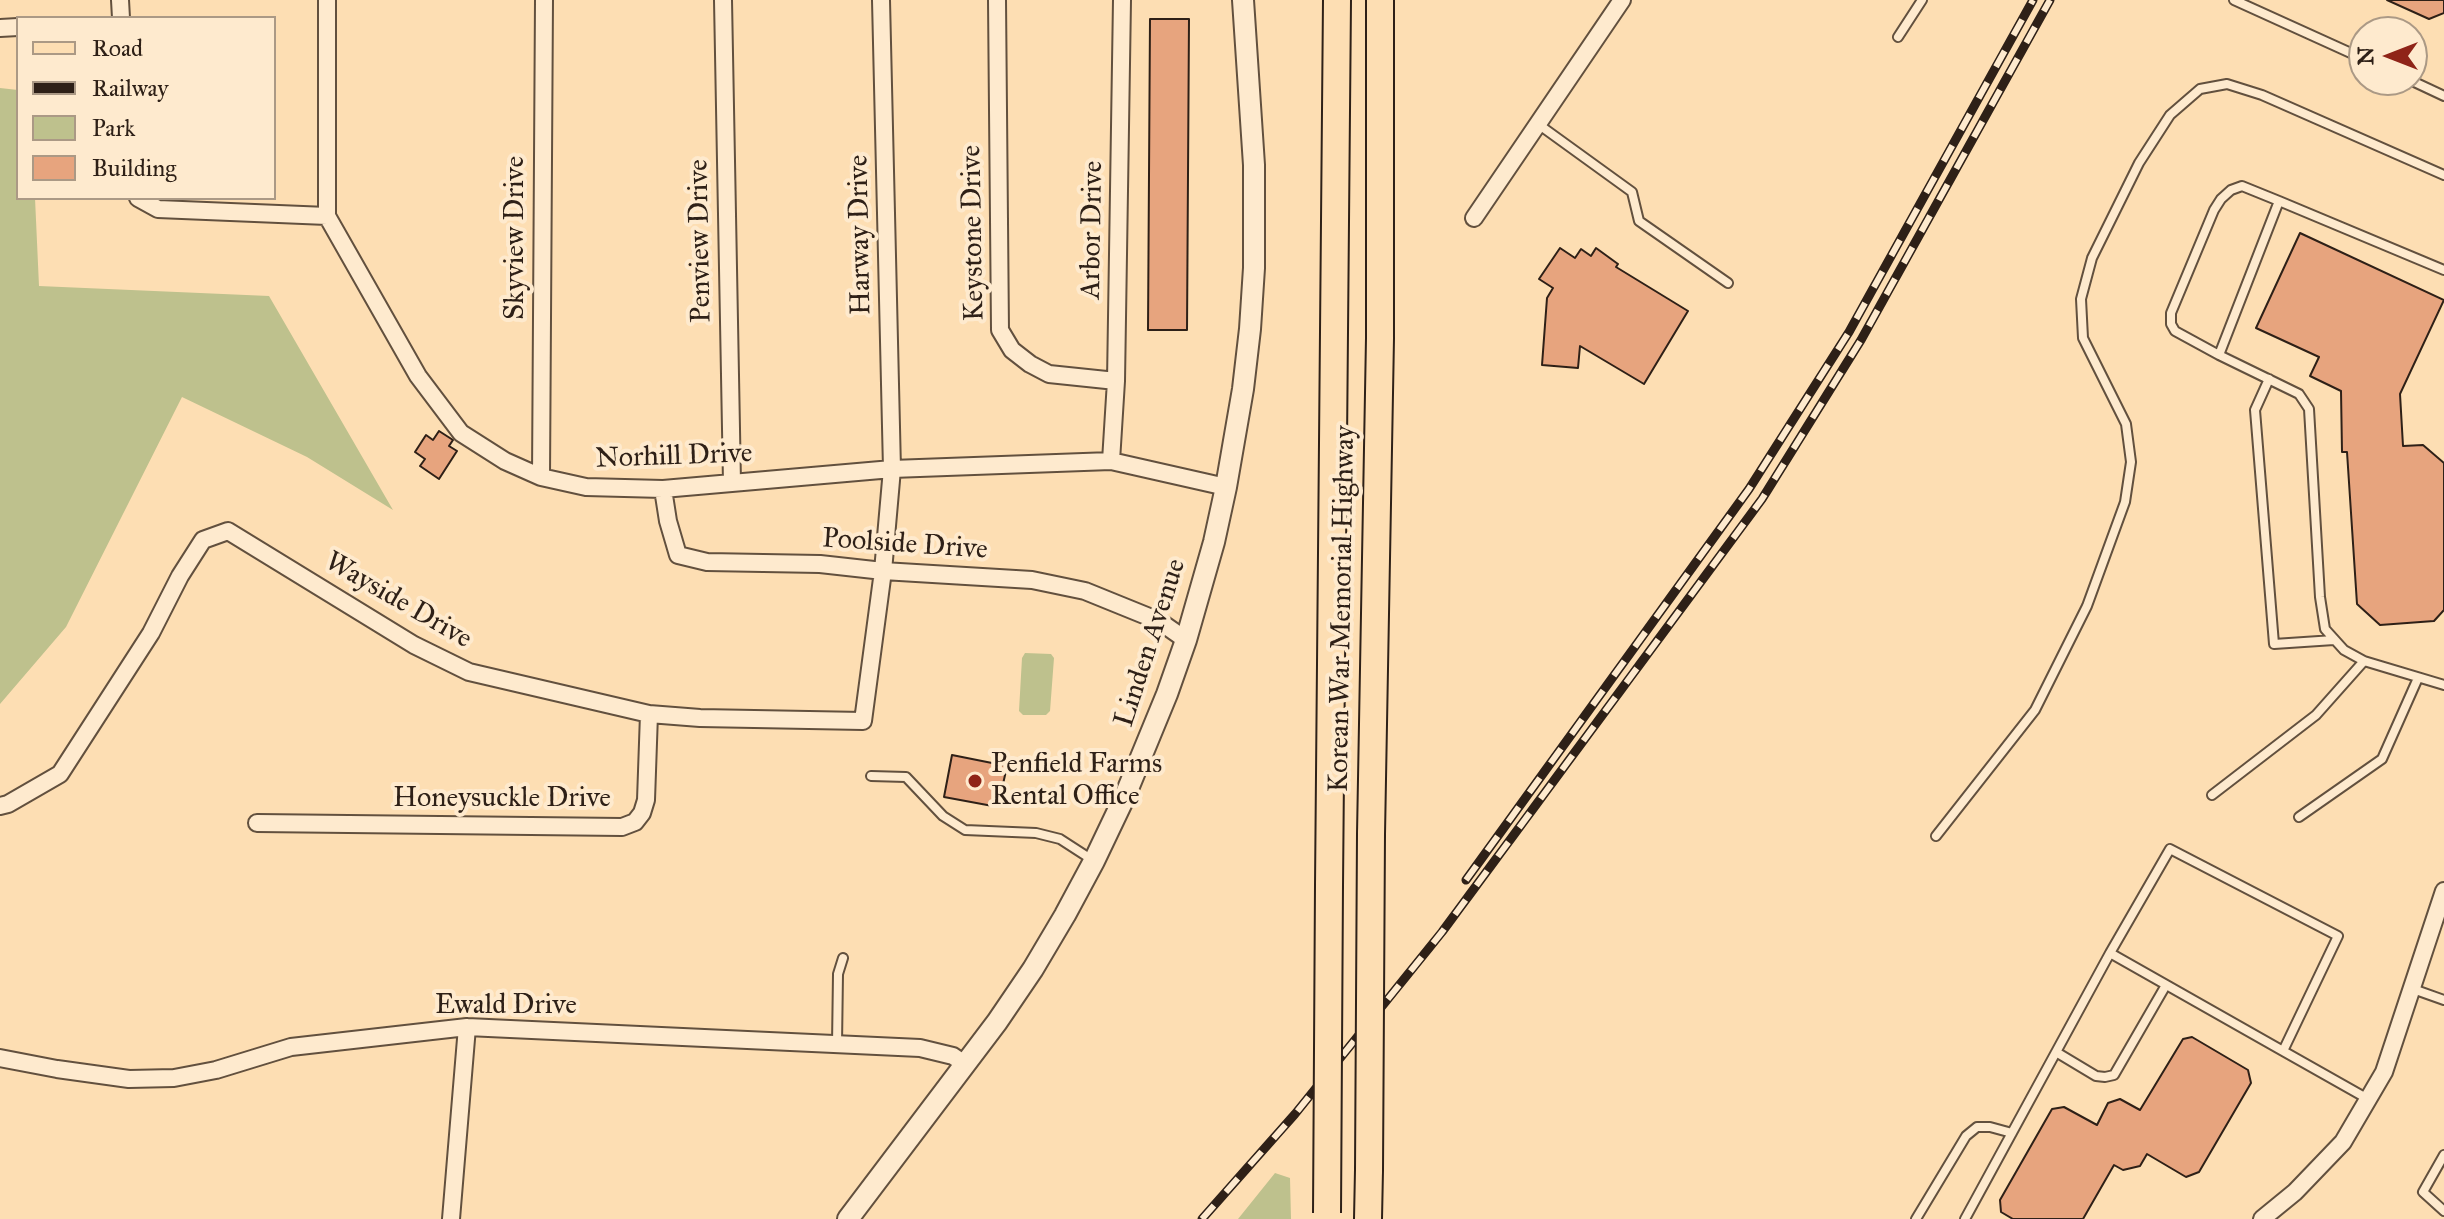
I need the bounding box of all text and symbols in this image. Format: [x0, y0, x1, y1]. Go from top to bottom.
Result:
legend [16, 16, 276, 200]
north arrow [2348, 16, 2428, 96]
text: Road [92, 33, 143, 63]
text: N [2352, 47, 2379, 65]
text: Railway [92, 73, 169, 103]
text: Park [92, 113, 135, 143]
street label: Keystone Drive [956, 145, 992, 321]
text: Building [92, 153, 177, 183]
street label: Harway Drive [843, 155, 879, 315]
street label: Skyview Drive [499, 156, 533, 320]
street label: Penview Drive [683, 159, 719, 323]
street label: Arbor Drive [1075, 160, 1111, 300]
street label: Korean War Memorial Highway [1323, 425, 1363, 793]
street label: Norhill Drive [595, 437, 753, 477]
street label: Poolside Drive [821, 522, 989, 568]
street label: Wayside Drive [319, 545, 477, 657]
street label: Linden Avenue [1108, 555, 1194, 731]
place label: Penfield Farms Rental Office [991, 748, 1162, 814]
marker: Penfield Farms Rental Office [966, 772, 984, 790]
street label: Honeysuckle Drive [393, 782, 611, 816]
street label: Ewald Drive [435, 989, 577, 1023]

